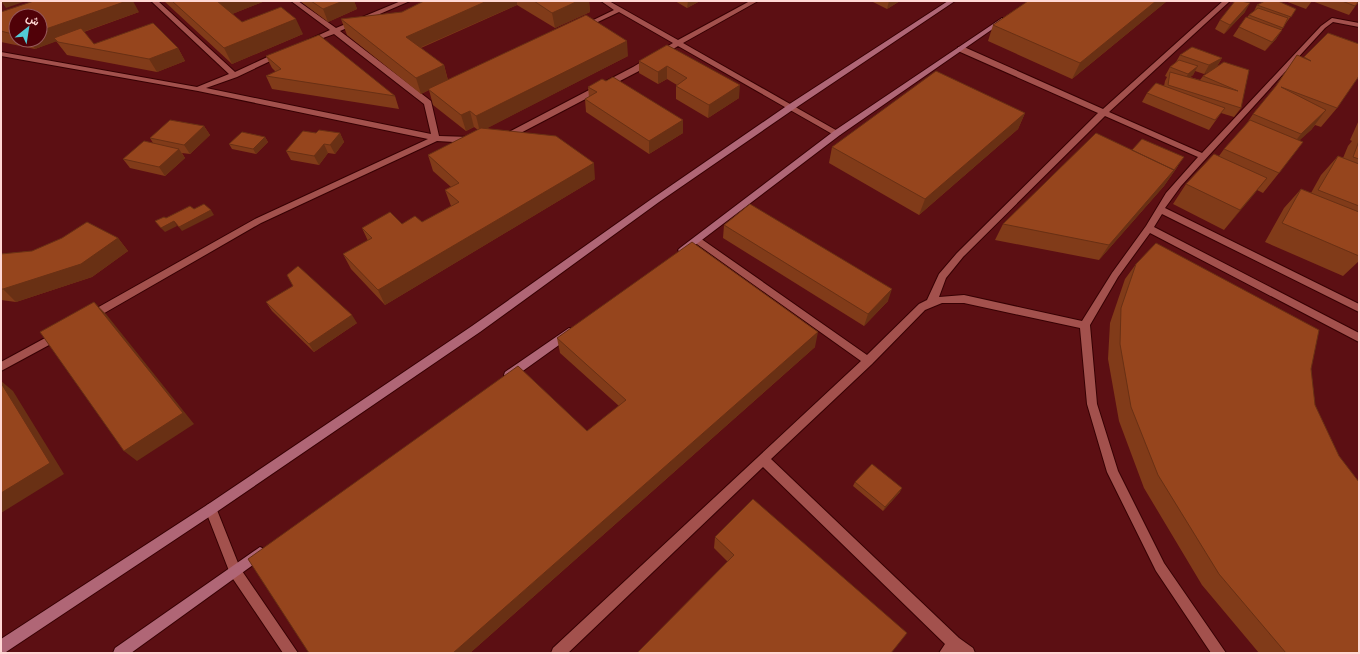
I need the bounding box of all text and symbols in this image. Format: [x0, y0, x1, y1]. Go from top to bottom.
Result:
north arrow [8, 8, 48, 48]
text: ش [24, 11, 42, 29]

